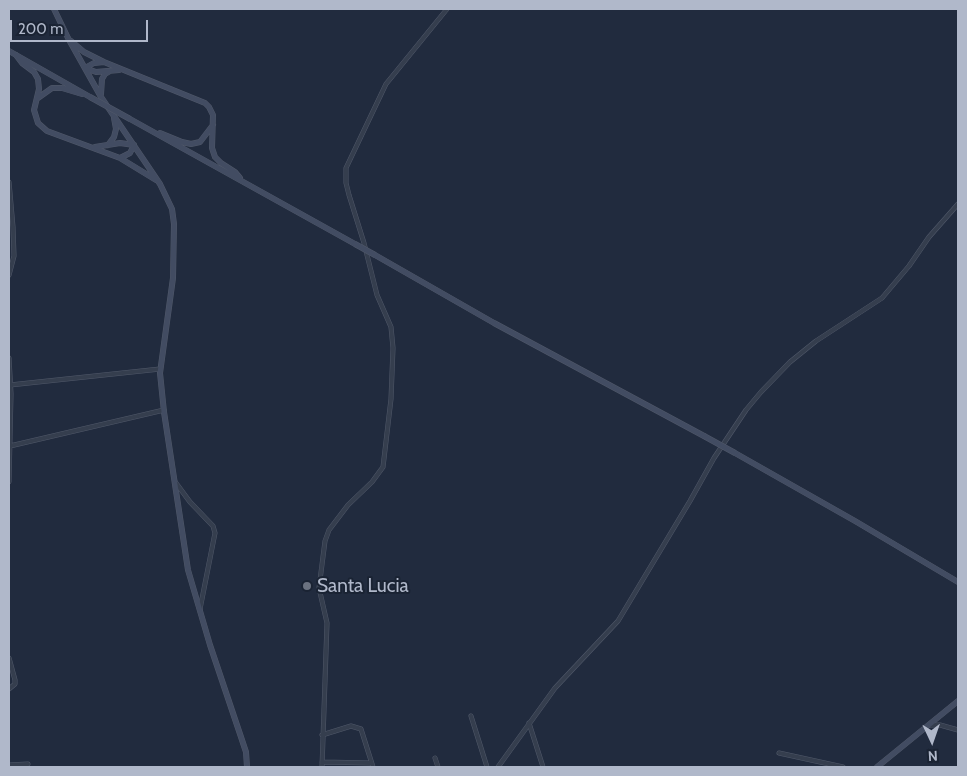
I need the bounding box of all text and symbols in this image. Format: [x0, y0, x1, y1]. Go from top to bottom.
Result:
scale bar [12, 10, 150, 42]
text: 200 m [18, 20, 63, 38]
place label: Santa Lucia [317, 575, 409, 597]
marker: Santa Lucia [301, 580, 313, 592]
north arrow [907, 716, 957, 766]
text: N [927, 747, 938, 765]

